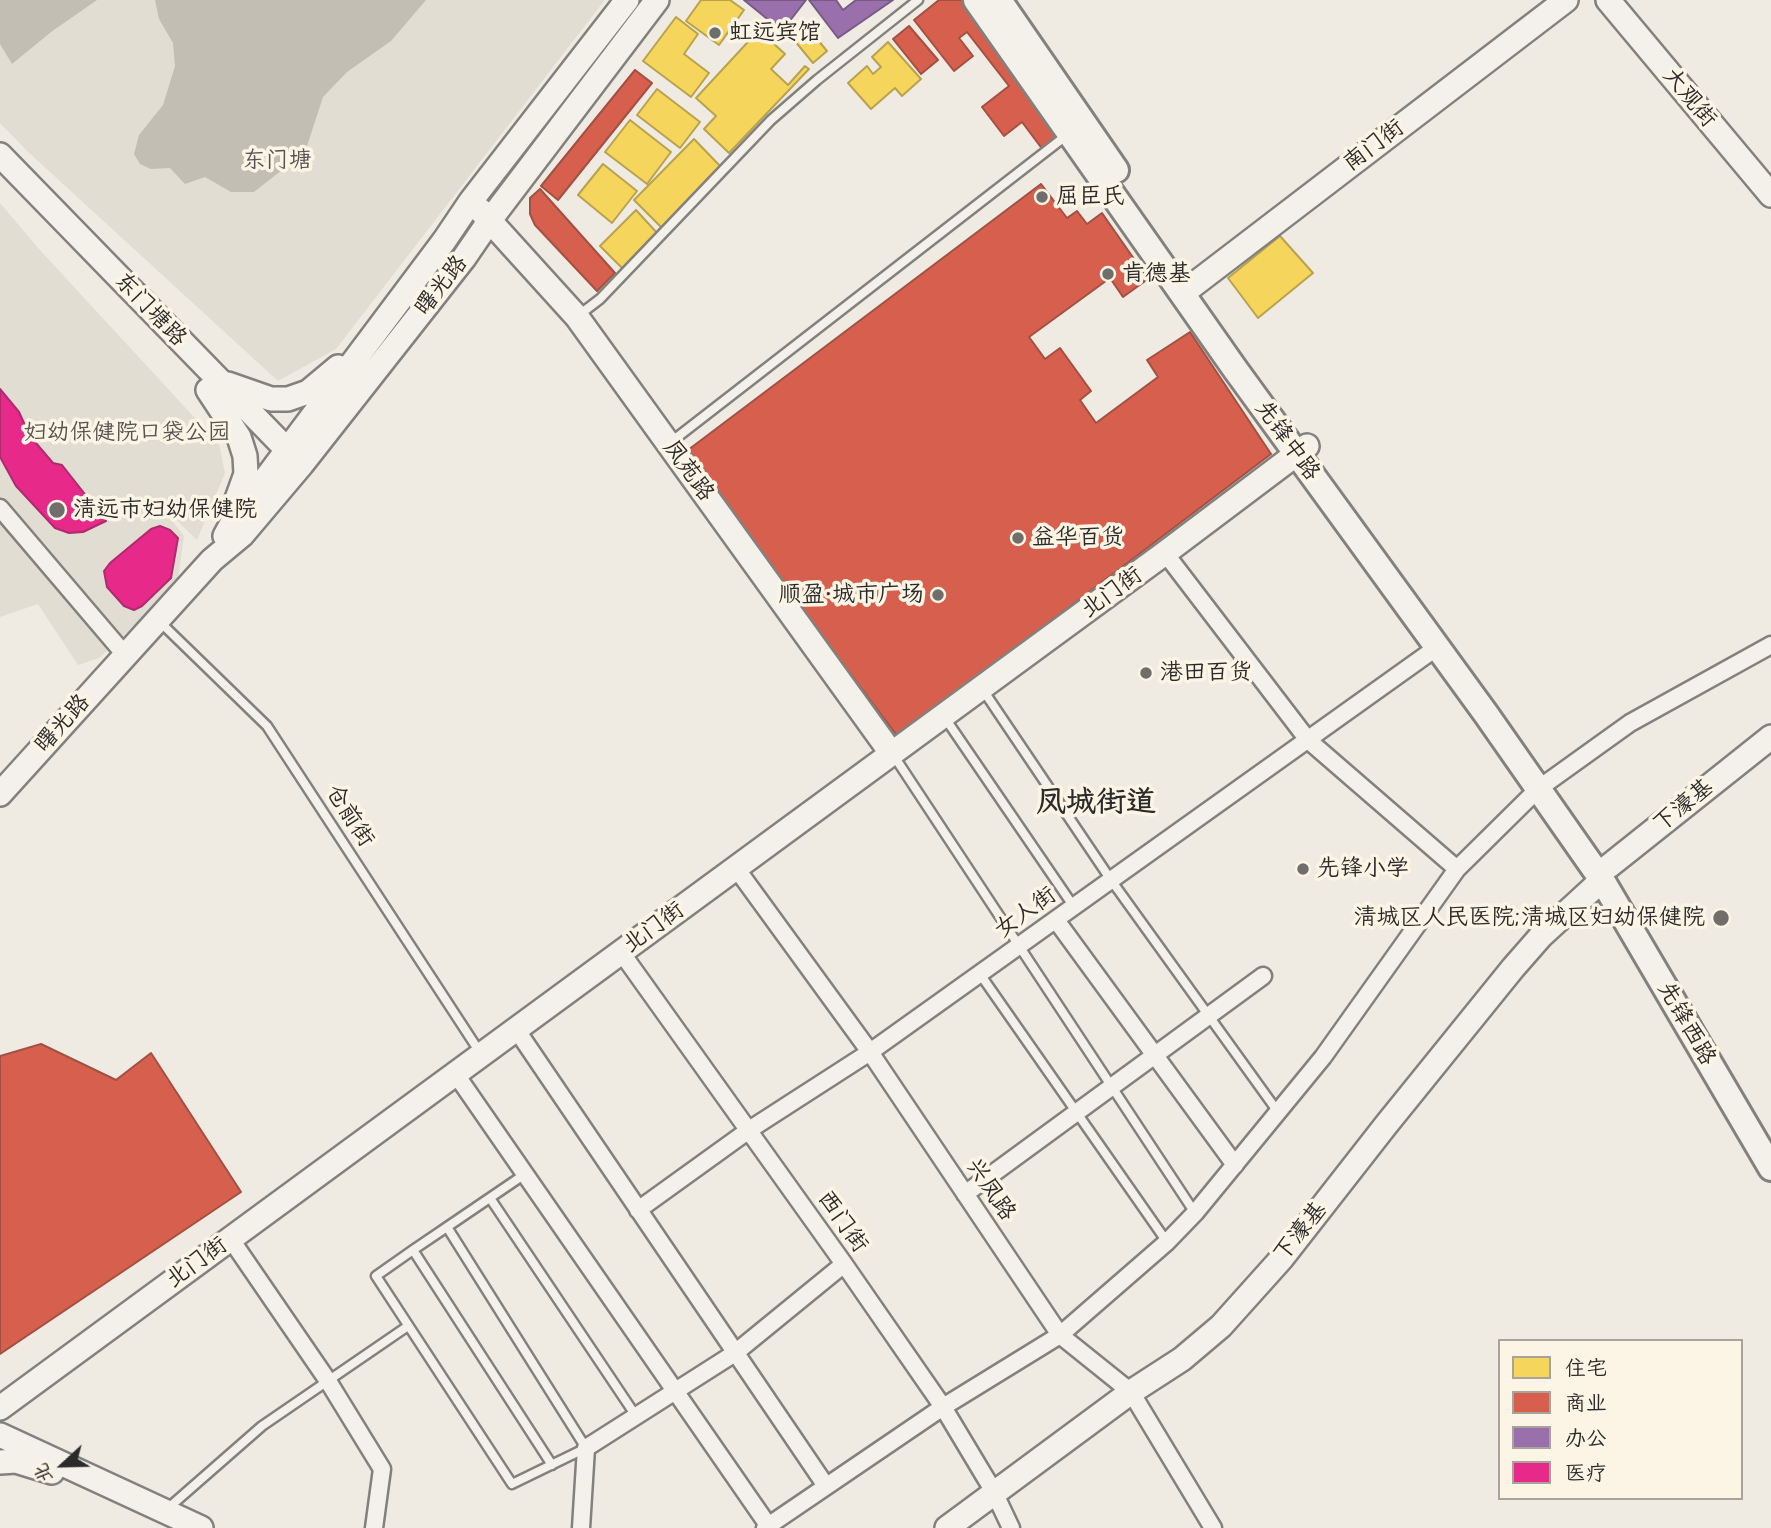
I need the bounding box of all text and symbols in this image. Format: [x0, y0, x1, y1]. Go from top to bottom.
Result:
place label: 虹远宾馆 [729, 19, 821, 47]
marker: 虹远宾馆 [707, 25, 723, 41]
street label: 大观街 [1656, 63, 1722, 133]
street label: 南门街 [1338, 114, 1410, 178]
park label: 东门塘 [243, 147, 311, 175]
place label: 屈臣氏 [1056, 183, 1125, 211]
marker: 屈臣氏 [1034, 189, 1050, 205]
street label: 曙光路 [410, 250, 474, 322]
place label: 肯德基 [1122, 260, 1191, 288]
marker: 肯德基 [1100, 266, 1116, 282]
street label: 东门塘路 [108, 267, 192, 353]
street label: 先锋中路 [1249, 396, 1325, 486]
park label: 妇幼保健院口袋公园 [24, 419, 230, 447]
street label: 凤苑路 [657, 435, 719, 507]
place label: 清远市妇幼保健院 [73, 496, 257, 524]
marker: 清远市妇幼保健院 [47, 500, 67, 520]
place label: 益华百货 [1032, 524, 1124, 552]
marker: 益华百货 [1010, 530, 1026, 546]
street label: 北门街 [1076, 562, 1148, 624]
place label: 顺盈·城市广场 [779, 581, 924, 609]
marker: 顺盈·城市广场 [930, 587, 946, 603]
place label: 港田百货 [1160, 659, 1252, 687]
marker: 港田百货 [1138, 665, 1154, 681]
street label: 曙光路 [30, 689, 96, 759]
street label: 下濠基 [1649, 774, 1719, 838]
street label: 仓前街 [319, 780, 379, 852]
district label: 凤城街道 [1036, 785, 1156, 821]
place label: 先锋小学 [1317, 855, 1409, 883]
marker: 先锋小学 [1295, 861, 1311, 877]
street label: 女人街 [990, 882, 1062, 944]
street label: 北门街 [618, 897, 690, 959]
place label: 清城区人民医院;清城区妇幼保健院 [1354, 904, 1705, 932]
marker: 清城区人民医院;清城区妇幼保健院 [1711, 908, 1731, 928]
street label: 先锋西路 [1651, 977, 1721, 1071]
street label: 兴凤路 [959, 1154, 1021, 1226]
street label: 西门街 [811, 1186, 873, 1258]
street label: 下濠基 [1269, 1197, 1333, 1267]
street label: 北门街 [161, 1232, 233, 1294]
legend [1498, 1339, 1743, 1500]
text: 住宅 [1565, 1355, 1607, 1382]
text: 商业 [1565, 1390, 1607, 1417]
text: 办公 [1565, 1425, 1607, 1452]
north arrow [28, 1430, 98, 1500]
text: 北 [29, 1460, 58, 1486]
text: 医疗 [1565, 1460, 1607, 1487]

